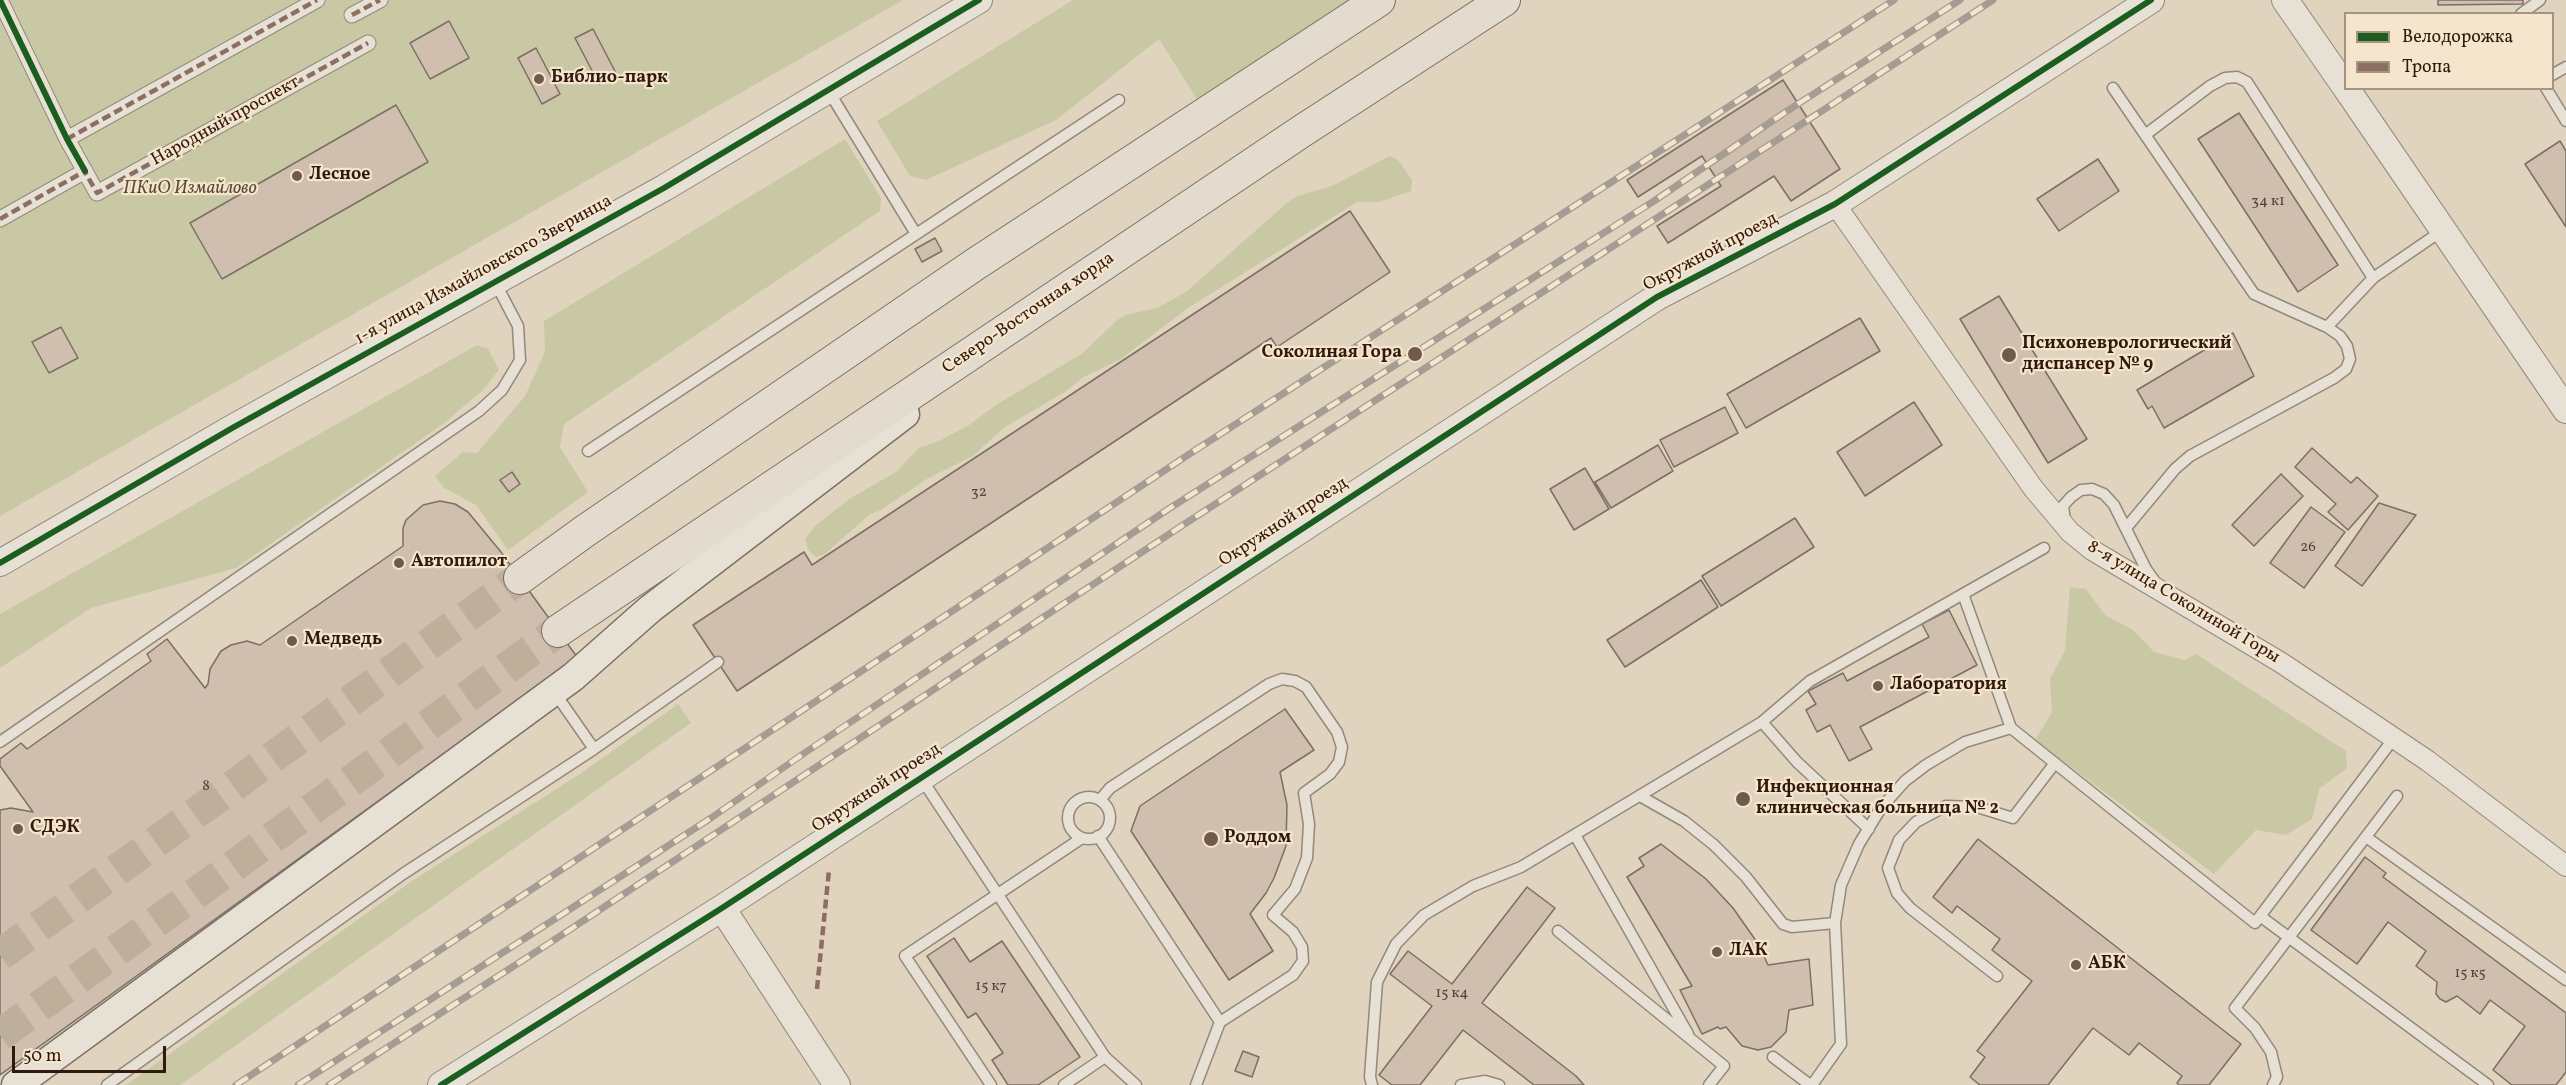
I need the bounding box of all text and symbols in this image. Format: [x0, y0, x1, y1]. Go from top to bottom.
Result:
legend [2344, 12, 2554, 90]
text: Велодорожка [2402, 25, 2513, 50]
text: Тропа [2402, 55, 2451, 80]
place label: Библио-парк [551, 68, 668, 90]
street label: Народный проспект [148, 72, 304, 172]
marker: Библио-парк [532, 72, 546, 86]
place label: Лесное [309, 165, 370, 187]
marker: Лесное [290, 169, 304, 183]
park label: ПКиО Измайлово [123, 179, 257, 201]
street label: 1-я улица Измайловского Зверинца [352, 191, 616, 351]
house number: 34 к1 [2251, 193, 2285, 211]
street label: Окружной проезд [1640, 209, 1782, 297]
street label: Северо-Восточная хорда [939, 248, 1119, 380]
place label: Психоневрологический диспансер № 9 [2022, 334, 2232, 376]
place label: Соколиная Гора [1262, 343, 1402, 365]
marker: Соколиная Гора [1406, 345, 1424, 363]
marker: Психоневрологический диспансер № 9 [2000, 346, 2018, 364]
street label: Окружной проезд [1216, 473, 1352, 573]
house number: 32 [971, 484, 987, 502]
street label: 8-я улица Соколиной Горы [2083, 537, 2283, 669]
house number: 26 [2300, 539, 2316, 557]
place label: Автопилот [411, 552, 507, 574]
marker: Автопилот [392, 556, 406, 570]
place label: Медведь [304, 630, 382, 652]
marker: Медведь [285, 634, 299, 648]
place label: Лаборатория [1890, 675, 2007, 697]
marker: Лаборатория [1871, 679, 1885, 693]
street label: Окружной проезд [809, 739, 945, 839]
house number: 8 [202, 778, 210, 796]
place label: Инфекционная клиническая больница № 2 [1756, 778, 1999, 820]
marker: Инфекционная клиническая больница № 2 [1734, 790, 1752, 808]
place label: СДЭК [30, 818, 80, 840]
marker: СДЭК [11, 822, 25, 836]
place label: Роддом [1224, 828, 1291, 850]
marker: Роддом [1202, 830, 1220, 848]
place label: ЛАК [1729, 941, 1768, 963]
marker: ЛАК [1710, 945, 1724, 959]
place label: АБК [2088, 954, 2126, 976]
marker: АБК [2069, 958, 2083, 972]
house number: 15 к5 [2454, 965, 2486, 983]
house number: 15 к7 [975, 978, 1007, 996]
house number: 15 к4 [1436, 985, 1468, 1003]
scale bar [15, 1034, 170, 1072]
text: 50 m [23, 1044, 62, 1069]

